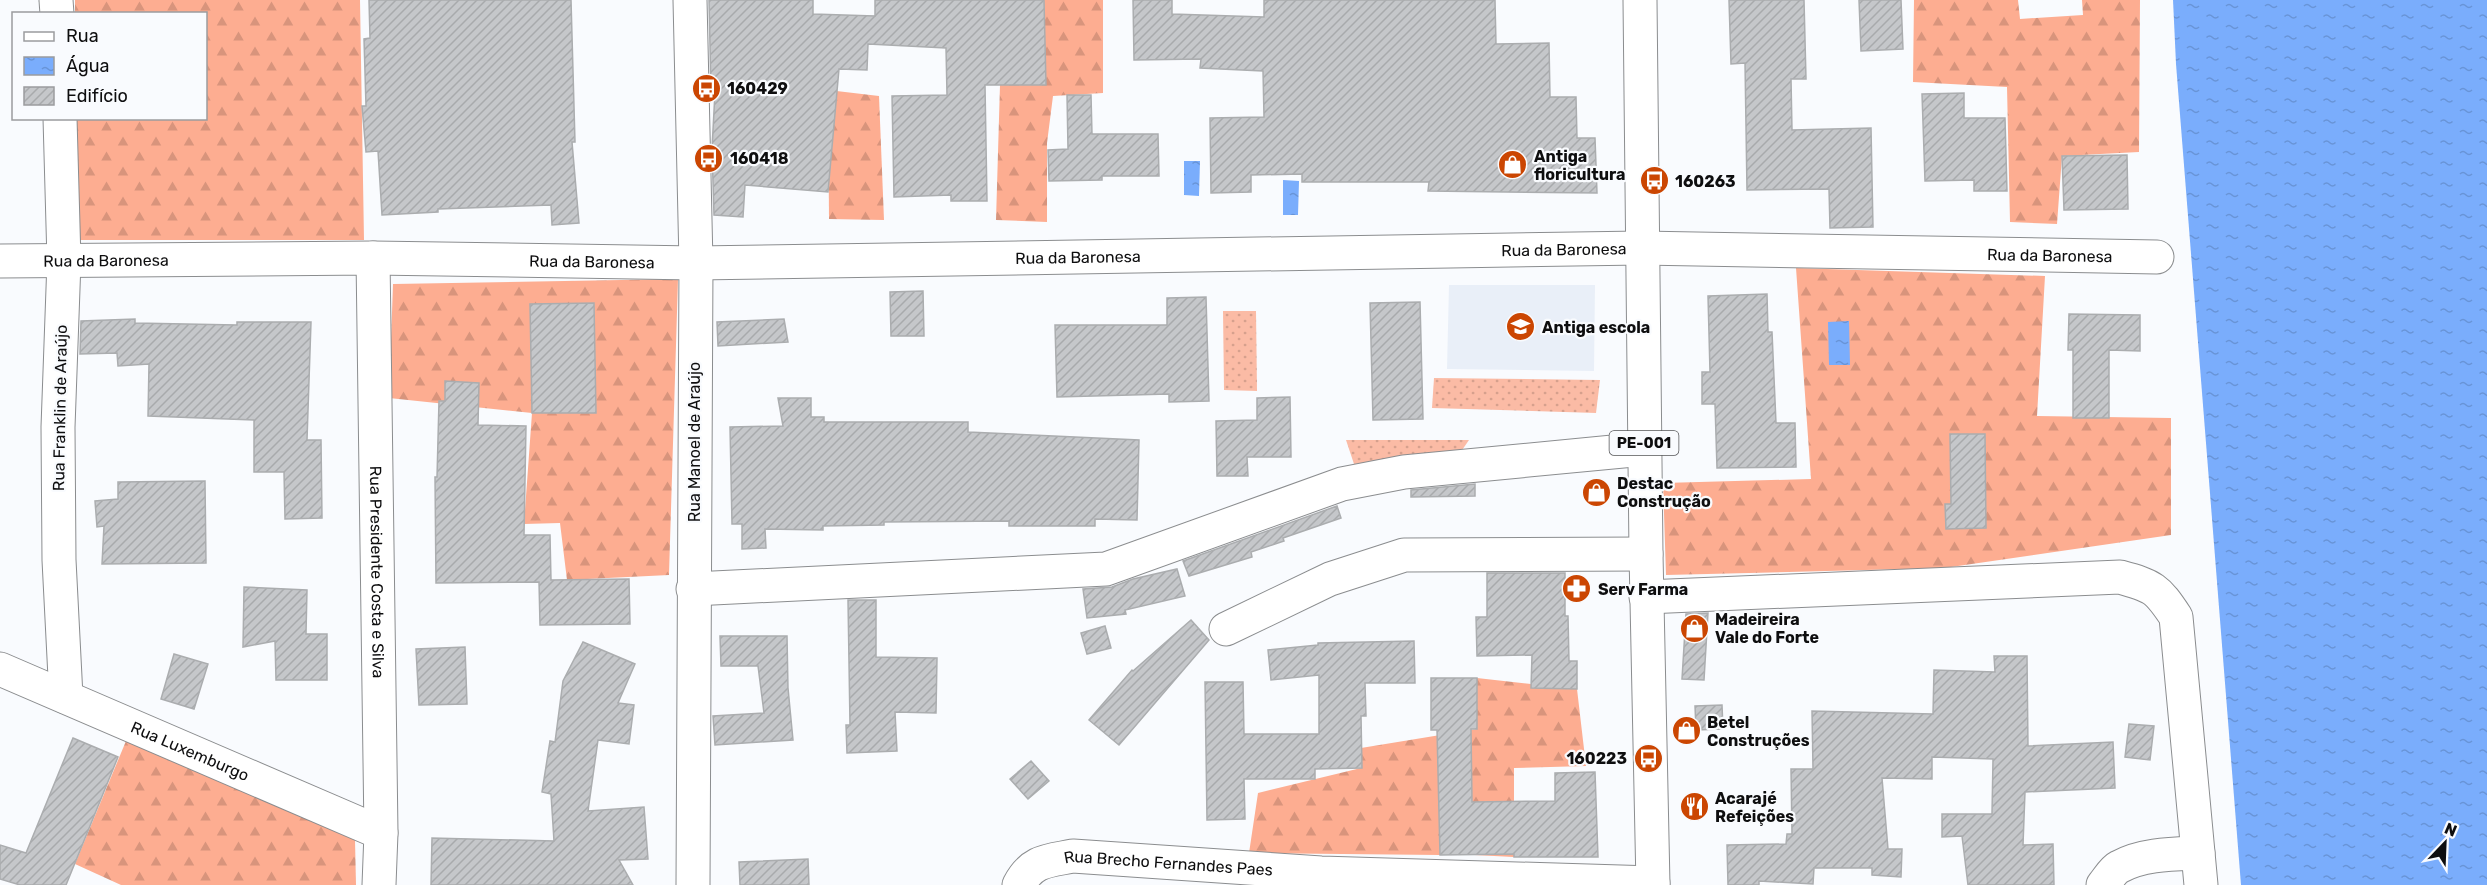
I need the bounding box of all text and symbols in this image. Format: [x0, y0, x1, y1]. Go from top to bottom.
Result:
legend [12, 12, 207, 120]
text: Rua [66, 25, 99, 47]
text: Água [66, 55, 109, 77]
bus stop icon: 160429 [690, 72, 722, 104]
place label: 160429 [727, 79, 788, 98]
text: Edifício [66, 85, 128, 107]
bus stop icon: 160418 [693, 142, 725, 174]
place label: Antiga floricultura [1534, 147, 1625, 184]
place label: 160418 [730, 149, 789, 168]
shop icon: Antiga floricultura [1497, 149, 1529, 181]
bus stop icon: 160263 [1638, 165, 1670, 197]
place label: 160263 [1675, 172, 1736, 191]
street label: Rua da Baronesa [1501, 239, 1627, 260]
street label: Rua da Baronesa [1987, 245, 2113, 266]
street label: Rua da Baronesa [1015, 246, 1141, 267]
street label: Rua da Baronesa [43, 250, 169, 270]
street label: Rua da Baronesa [529, 251, 655, 272]
school or university icon: Antiga escola [1505, 311, 1537, 343]
place label: Antiga escola [1542, 318, 1650, 337]
street label: Rua Franklin de Araújo [49, 325, 71, 491]
street label: Rua Manoel de Araújo [685, 362, 704, 522]
road number: PE-001 [1610, 431, 1678, 455]
street label: Rua Presidente Costa e Silva [366, 466, 388, 678]
place label: Destac Construção [1617, 474, 1711, 511]
shop icon: Destac Construção [1580, 476, 1612, 508]
pharmacy icon: Serv Farma [1561, 573, 1593, 605]
place label: Serv Farma [1598, 580, 1688, 599]
place label: Madeireira Vale do Forte [1715, 610, 1819, 647]
shop icon: Madeireira Vale do Forte [1678, 612, 1710, 644]
place label: Betel Construções [1707, 713, 1810, 750]
shop icon: Betel Construções [1670, 715, 1702, 747]
street label: Rua Luxemburgo [128, 717, 252, 785]
bus stop icon: 160223 [1632, 742, 1664, 774]
place label: 160223 [1566, 749, 1627, 768]
place label: Acarajé Refeições [1715, 789, 1794, 826]
restaurant icon: Acarajé Refeições [1678, 791, 1710, 823]
north arrow [2415, 813, 2475, 873]
text: N [2442, 819, 2460, 841]
street label: Rua Brecho Fernandes Paes [1062, 846, 1273, 879]

